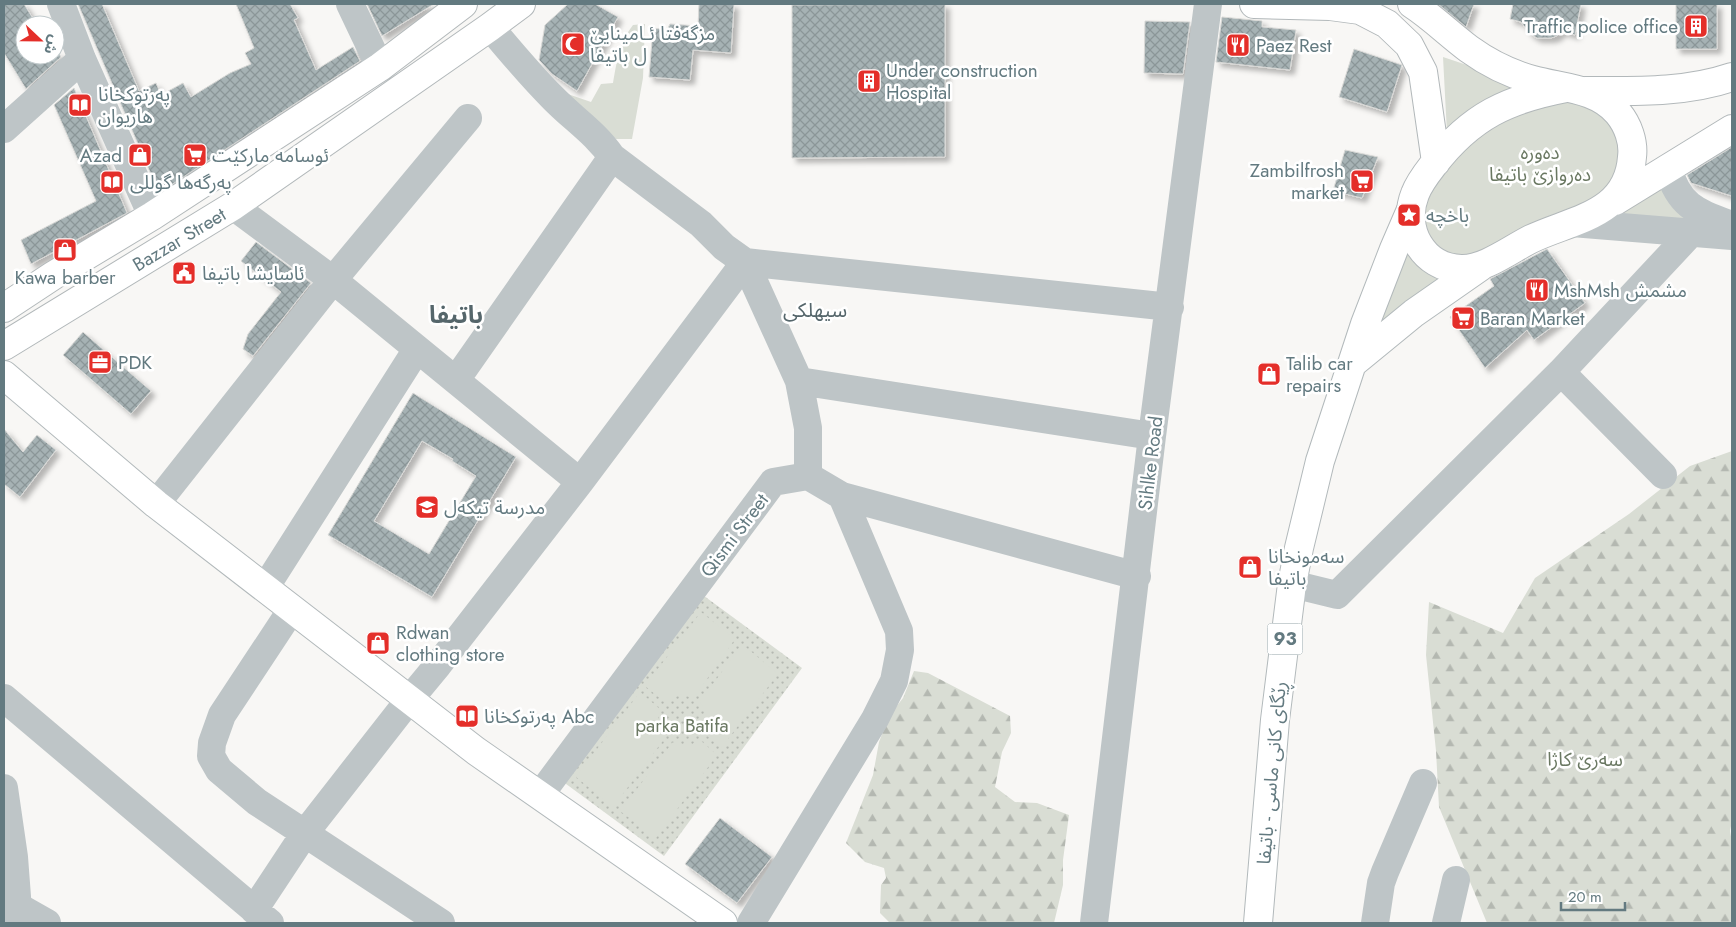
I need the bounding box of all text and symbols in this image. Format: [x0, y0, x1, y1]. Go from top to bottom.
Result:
place label: Traffic police office [1524, 13, 1678, 40]
building icon: Traffic police office [1683, 13, 1709, 39]
north arrow [15, 15, 65, 65]
place label: مزگەفتا ئـامینایێ ل باتیفا [590, 20, 715, 69]
mosque icon: مزگەفتا ئـامینایێ ل باتیفا [560, 31, 586, 57]
text: ش [39, 32, 65, 58]
restaurant icon: Paez Rest [1225, 32, 1251, 58]
place label: Paez Rest [1256, 32, 1332, 59]
place label: Under construction Hospital [886, 57, 1038, 106]
building icon: Under construction Hospital [856, 68, 882, 94]
place label: په‌رتوكخانا هاریوان [98, 81, 170, 130]
library icon: په‌رتوكخانا هاریوان [67, 92, 93, 118]
park label: ده‌وره‌ ده‌روازێ باتيفا [1489, 139, 1591, 188]
place label: Azad [80, 142, 122, 169]
shop icon: Azad [127, 142, 153, 168]
supermarket icon: ئوسامە مارکێت [182, 142, 208, 168]
place label: ئوسامە مارکێت [212, 142, 329, 169]
place label: Zambilfrosh market [1250, 157, 1344, 206]
supermarket icon: Zambilfrosh market [1349, 168, 1375, 194]
library icon: په‌رگه‌ها گوللی [99, 169, 125, 195]
place label: په‌رگه‌ها گوللی [130, 169, 232, 196]
street label: Bazzar Street [128, 201, 231, 278]
place icon: باخچە [1396, 202, 1422, 228]
place label: باخچە [1426, 202, 1469, 229]
shop icon: Kawa barber [52, 237, 78, 263]
public building icon: ئاسایشا باتیفا [171, 260, 197, 286]
place label: ئاسایشا باتیفا [202, 260, 304, 287]
place label: Kawa barber [14, 264, 116, 291]
restaurant icon: MshMsh مشمش [1524, 277, 1550, 303]
place label: MshMsh مشمش [1554, 277, 1687, 304]
district label: سيهلكى [783, 296, 847, 325]
district label: باتیفا [429, 297, 483, 332]
supermarket icon: Baran Market [1450, 305, 1476, 331]
place label: Baran Market [1480, 305, 1585, 332]
office icon: PDK [87, 349, 113, 375]
place label: PDK [118, 349, 152, 376]
place label: Talib car repairs [1286, 350, 1353, 399]
shop icon: Talib car repairs [1256, 361, 1282, 387]
street label: Sihlke Road [1131, 415, 1170, 511]
street label: Qismi Street [694, 488, 775, 583]
school or university icon: مدرسة تيكه‌ل [414, 494, 440, 520]
place label: مدرسة تيكه‌ل [444, 494, 545, 521]
place label: سه‌مونخانا باتيفا [1268, 543, 1344, 592]
shop icon: سه‌مونخانا باتيفا [1237, 554, 1263, 580]
place label: Rdwan clothing store [396, 619, 505, 668]
road number: 93 [1268, 624, 1302, 654]
shop icon: Rdwan clothing store [365, 630, 391, 656]
street label: ڕێگای کانی ماسی - باتيفا [1250, 680, 1295, 866]
library icon: په‌رتوكخانا Abc [454, 703, 480, 729]
place label: په‌رتوكخانا Abc [484, 703, 594, 730]
park label: parka Batifa [635, 712, 729, 739]
park label: سەرێ کاژا [1547, 746, 1623, 773]
scale bar [1561, 880, 1625, 912]
text: 20 m [1568, 886, 1602, 908]

